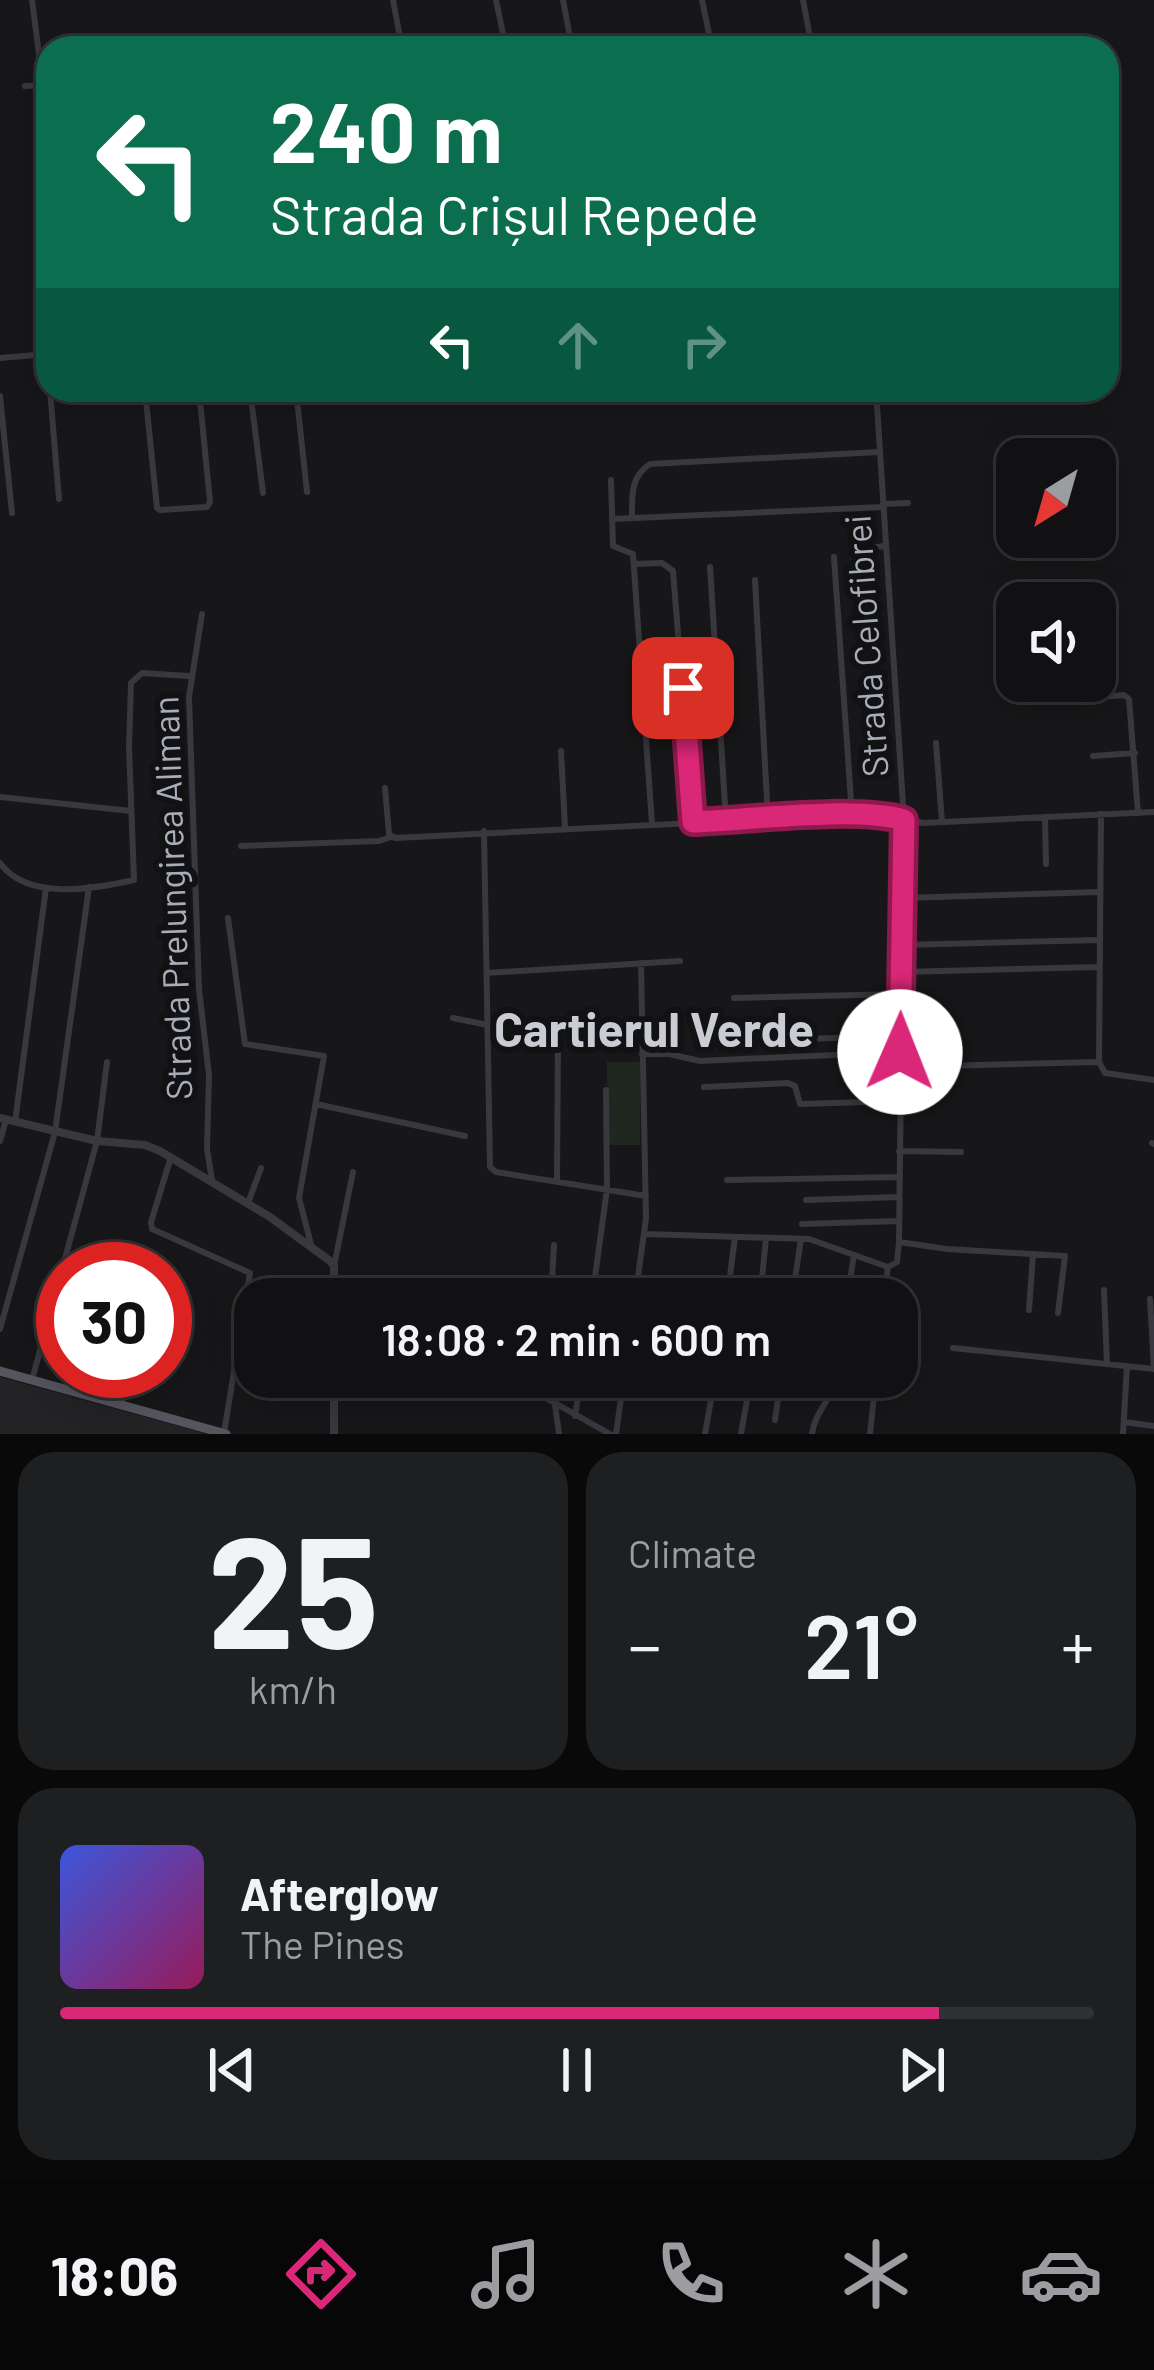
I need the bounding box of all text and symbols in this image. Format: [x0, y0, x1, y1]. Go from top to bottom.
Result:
text: 240 m [270, 79, 503, 180]
icon: left [72, 84, 228, 240]
text: Strada Crișul Repede [270, 181, 759, 246]
icon: left [419, 312, 485, 378]
icon: ahead [545, 312, 611, 378]
icon: right [671, 312, 737, 378]
north arrow [996, 438, 1116, 558]
map controls [996, 438, 1116, 702]
street label: Strada Celofibrei [834, 513, 896, 779]
button: sound [996, 582, 1116, 702]
pin [632, 637, 734, 739]
icon: arrive [650, 655, 716, 721]
street label: Strada Prelungirea Aliman [142, 695, 200, 1101]
position arrow [837, 989, 963, 1115]
district label: Cartierul Verde [494, 999, 814, 1057]
speed limit sign: 30 [36, 1242, 192, 1398]
text: 18:08 · 2 min · 600 m [381, 1311, 771, 1365]
text: 25 [207, 1493, 379, 1680]
text: Climate [628, 1529, 757, 1576]
text: 21° [804, 1589, 918, 1697]
text: − [628, 1604, 661, 1683]
text: + [1061, 1604, 1094, 1683]
text: km/h [249, 1665, 337, 1712]
text: Afterglow [240, 1866, 439, 1920]
text: The Pines [240, 1920, 405, 1967]
icon: previous [199, 2037, 265, 2103]
icon: pause [544, 2037, 610, 2103]
icon: next [889, 2037, 955, 2103]
icon: directions [279, 2232, 363, 2316]
icon: music [464, 2232, 548, 2316]
icon: phone [649, 2232, 733, 2316]
icon: climate [834, 2232, 918, 2316]
icon: car [1019, 2232, 1103, 2316]
text: 18:06 [51, 2242, 178, 2307]

